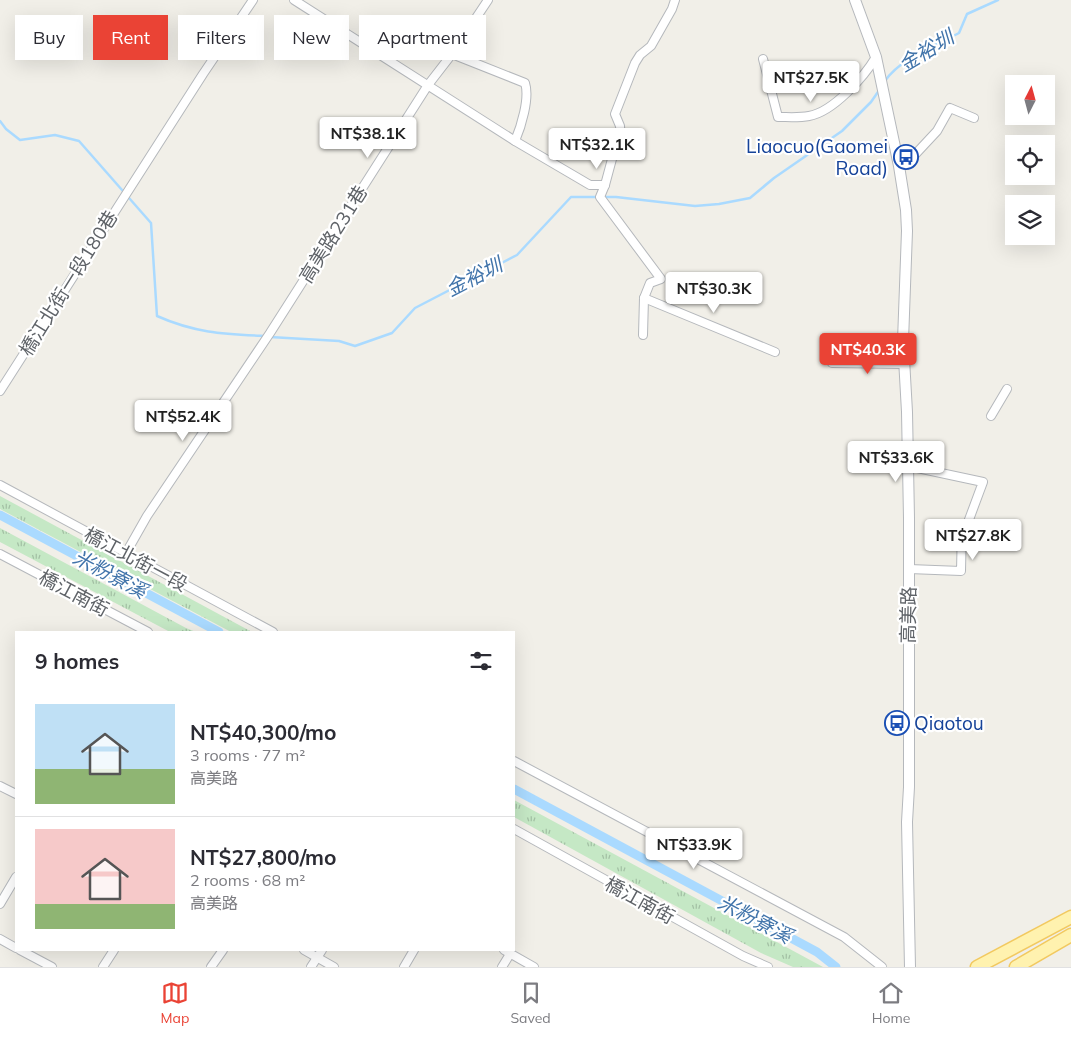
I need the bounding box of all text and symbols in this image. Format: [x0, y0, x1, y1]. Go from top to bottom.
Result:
chip: Buy [15, 15, 83, 60]
chip: Rent [93, 15, 168, 60]
chip: Filters [178, 15, 264, 60]
chip: New [274, 15, 349, 60]
chip: Apartment [359, 15, 486, 60]
water label: 金裕圳 [894, 23, 960, 77]
pin: NT$27.5K [759, 61, 863, 103]
text: NT$27.5K [773, 67, 849, 87]
north arrow [1005, 75, 1055, 125]
map controls [1005, 75, 1055, 245]
pin: NT$38.1K [316, 116, 420, 159]
text: NT$38.1K [330, 123, 406, 143]
pin: NT$32.1K [545, 128, 649, 170]
text: NT$32.1K [559, 134, 635, 154]
place label: Liaocuo(Gaomei Road) [746, 134, 888, 180]
button: locate [1005, 135, 1055, 185]
bus stop icon: Liaocuo(Gaomei Road) [893, 144, 919, 170]
street label: 高美路231巷 [294, 181, 372, 287]
button: layers [1005, 195, 1055, 245]
street label: 橋江北街一段180巷 [14, 206, 122, 360]
water label: 金裕圳 [441, 250, 509, 301]
pin: NT$30.3K [662, 272, 766, 314]
text: NT$30.3K [676, 278, 752, 298]
pin: NT$40.3K [816, 332, 920, 375]
text: NT$40.3K [830, 339, 906, 359]
pin: NT$52.4K [131, 400, 235, 442]
text: NT$52.4K [145, 406, 221, 426]
pin: NT$33.6K [844, 440, 948, 483]
text: NT$33.6K [858, 447, 934, 467]
pin: NT$27.8K [921, 518, 1025, 561]
street label: 橋江北街一段 [80, 522, 192, 596]
text: NT$27.8K [935, 525, 1011, 545]
water label: 米粉寮溪 [69, 544, 154, 605]
street label: 橋江南街 [35, 565, 113, 621]
street label: 高美路 [896, 586, 920, 644]
icon: filters [467, 647, 495, 675]
text: 9 homes [35, 648, 119, 674]
bus stop icon: Qiaotou [884, 710, 910, 736]
place label: Qiaotou [914, 711, 984, 735]
text: NT$40,300/mo [190, 719, 336, 745]
icon: home [75, 724, 135, 784]
text: 3 rooms · 77 m² [190, 745, 305, 765]
text: 高美路 [190, 768, 238, 788]
pin: NT$33.9K [642, 828, 746, 870]
text: NT$33.9K [656, 834, 732, 854]
text: NT$27,800/mo [190, 844, 336, 870]
icon: home [75, 849, 135, 909]
text: 2 rooms · 68 m² [190, 870, 305, 890]
street label: 橋江南街 [601, 871, 679, 929]
water label: 米粉寮溪 [714, 889, 799, 950]
text: 高美路 [190, 893, 238, 913]
tab: Map [161, 979, 189, 1027]
tab: Saved [510, 979, 551, 1027]
tab: Home [872, 979, 910, 1027]

